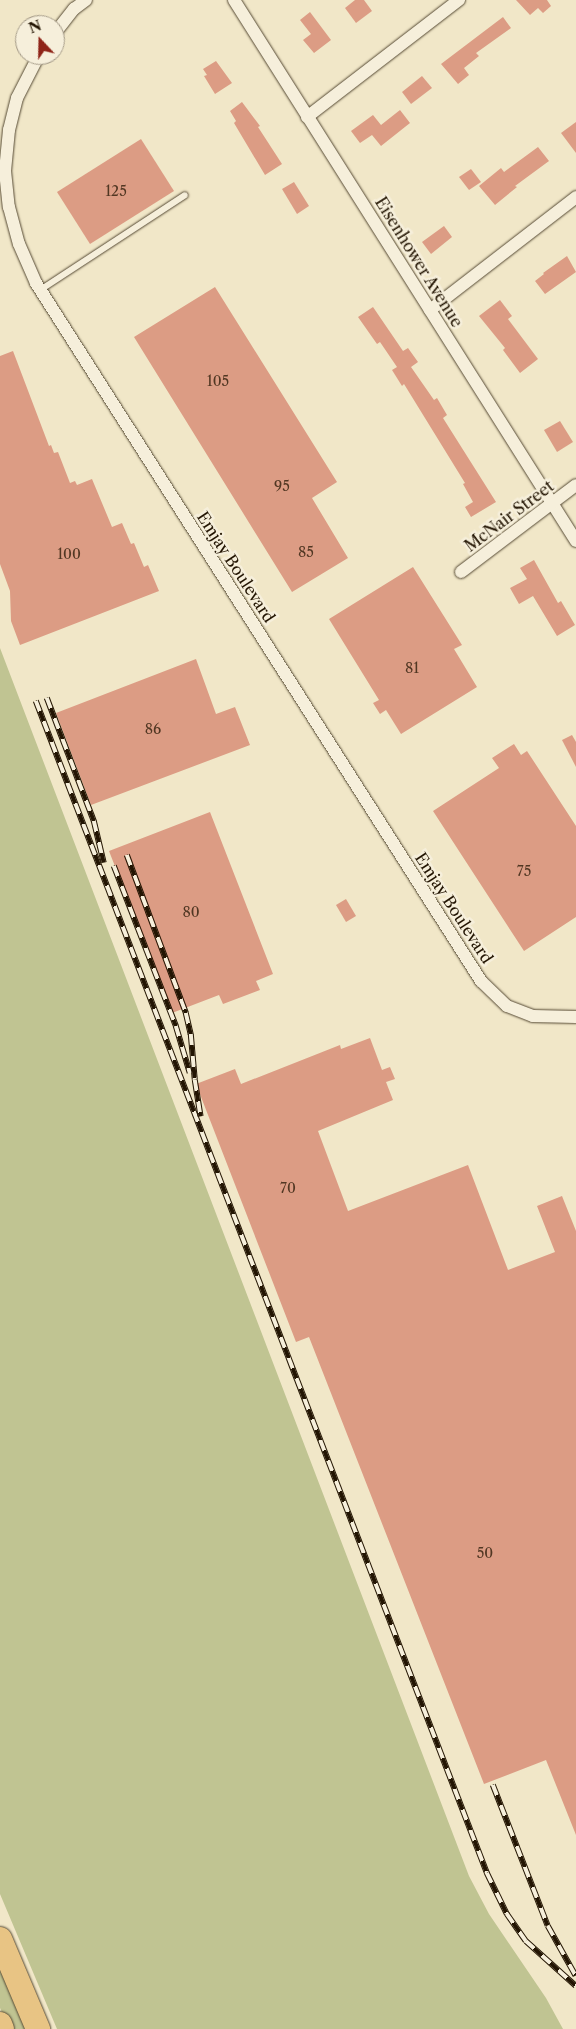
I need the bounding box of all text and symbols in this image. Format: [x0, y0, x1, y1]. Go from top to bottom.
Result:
north arrow [15, 15, 65, 65]
text: N [26, 16, 44, 38]
house number: 125 [105, 183, 127, 199]
street label: Eisenhower Avenue [371, 193, 467, 331]
house number: 105 [207, 373, 229, 389]
street label: McNair Street [461, 476, 557, 556]
house number: 95 [274, 478, 290, 494]
street label: Emjay Boulevard [193, 508, 279, 626]
house number: 85 [298, 544, 314, 560]
house number: 100 [57, 546, 81, 562]
house number: 81 [405, 660, 419, 676]
house number: 86 [145, 721, 161, 737]
street label: Emjay Boulevard [411, 849, 497, 967]
house number: 75 [517, 863, 531, 879]
house number: 80 [182, 904, 200, 920]
house number: 70 [280, 1180, 296, 1196]
house number: 50 [477, 1545, 493, 1561]

